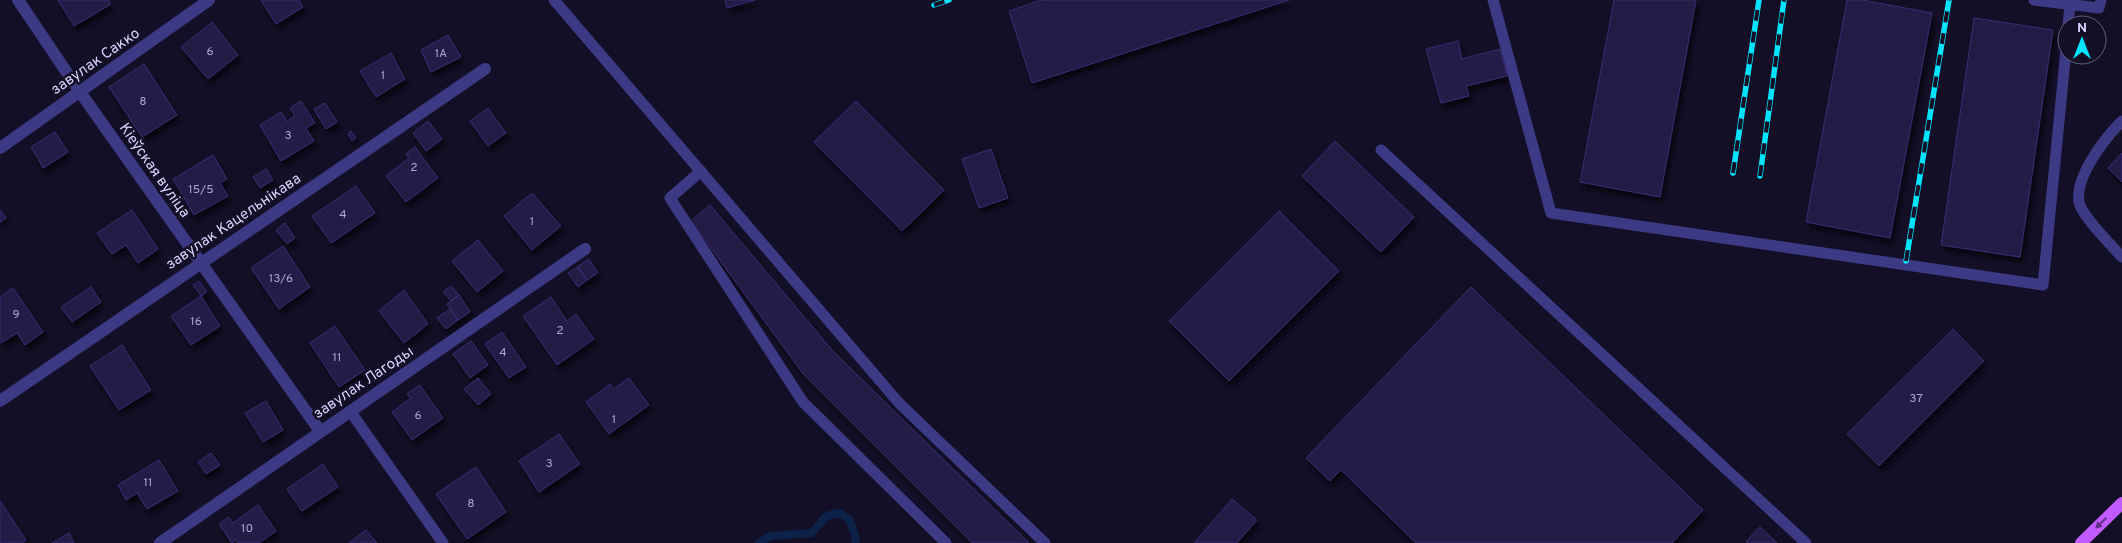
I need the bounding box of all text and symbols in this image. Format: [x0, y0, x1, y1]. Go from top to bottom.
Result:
north arrow [2057, 15, 2107, 65]
text: N [2077, 20, 2087, 37]
street label: завулак Сакко [48, 24, 144, 100]
house number: 6 [206, 44, 214, 60]
house number: 1А [435, 46, 447, 62]
house number: 1 [381, 68, 385, 84]
house number: 8 [139, 94, 147, 110]
street label: Кіеўская вуліца [114, 120, 194, 222]
house number: 3 [284, 128, 292, 144]
house number: 2 [410, 160, 418, 176]
street label: завулак Кацельнікава [162, 170, 305, 275]
house number: 15/5 [188, 182, 214, 198]
house number: 4 [339, 207, 347, 223]
house number: 1 [530, 214, 534, 230]
house number: 13/6 [269, 271, 293, 287]
house number: 9 [12, 307, 20, 323]
house number: 16 [190, 314, 202, 330]
house number: 2 [556, 323, 564, 339]
street label: завулак Лагоды [310, 343, 418, 424]
house number: 4 [499, 345, 507, 361]
house number: 11 [333, 350, 341, 366]
house number: 37 [1909, 391, 1923, 407]
house number: 6 [414, 408, 422, 424]
house number: 1 [612, 412, 616, 428]
house number: 3 [545, 456, 553, 472]
house number: 11 [144, 475, 152, 491]
house number: 8 [467, 496, 475, 512]
one-way arrow [2096, 517, 2108, 529]
house number: 10 [241, 521, 253, 537]

